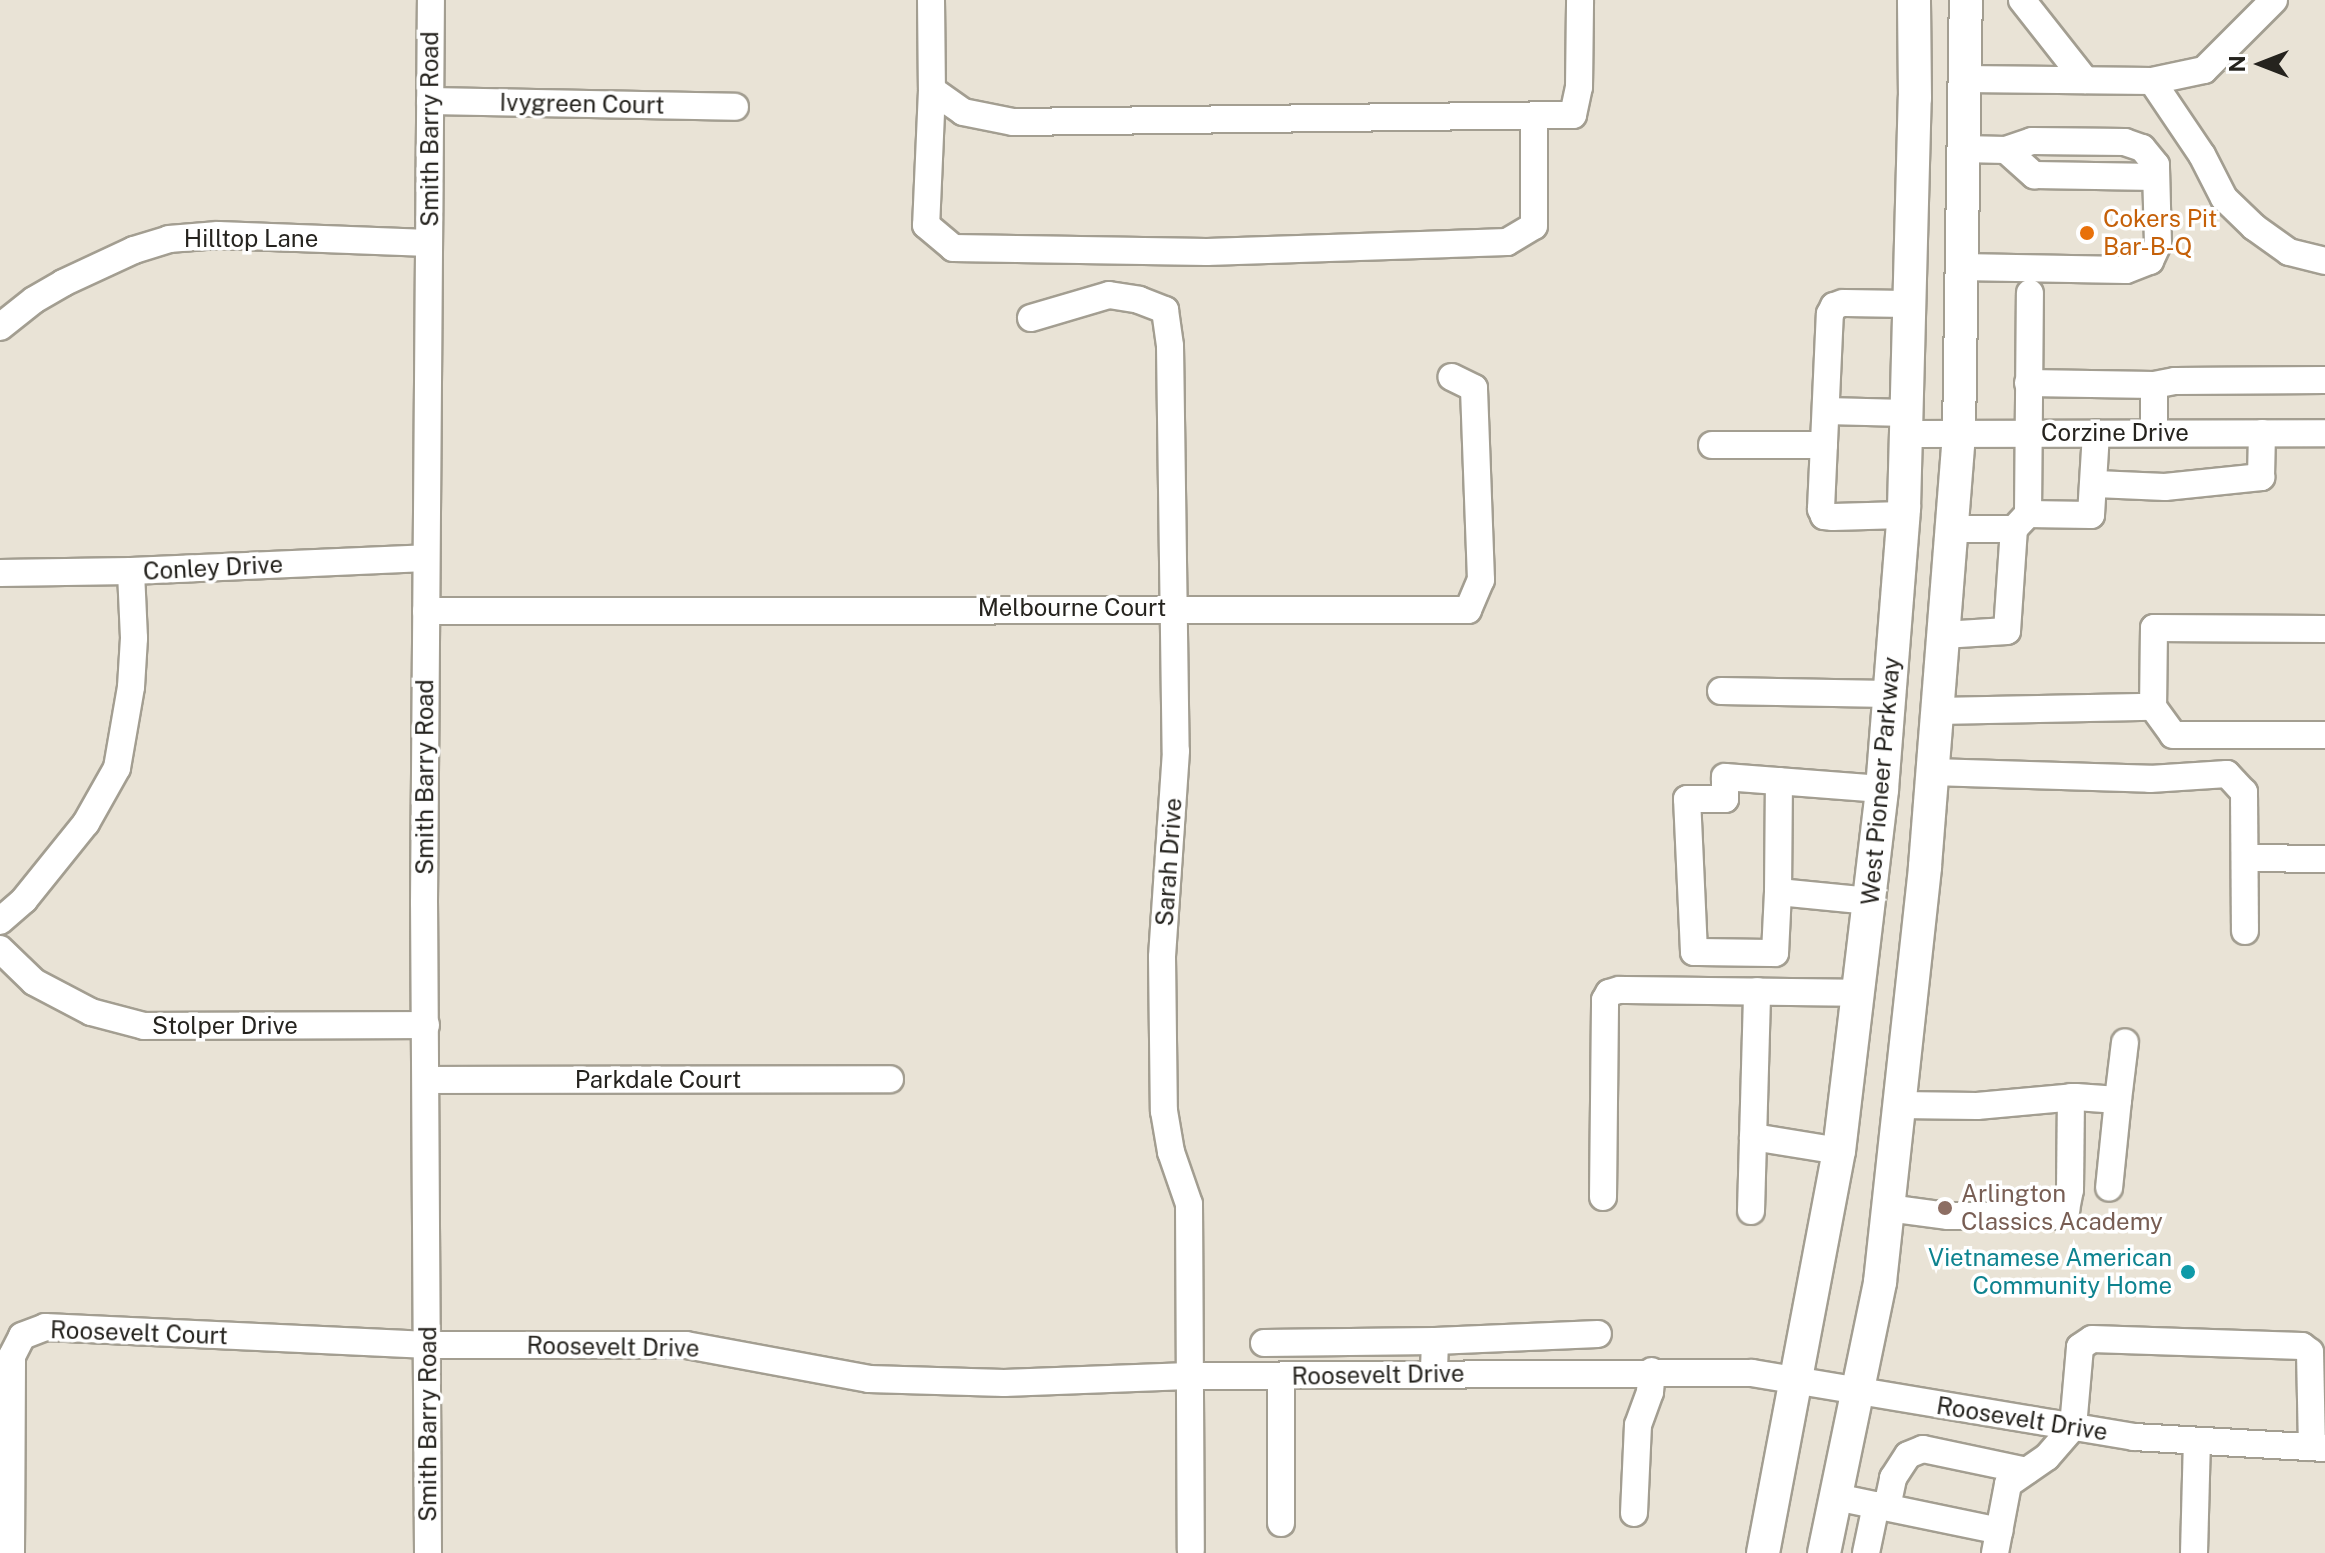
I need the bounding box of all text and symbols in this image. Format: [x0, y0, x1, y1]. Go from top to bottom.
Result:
north arrow [2221, 24, 2301, 104]
street label: Smith Barry Road [416, 31, 444, 227]
text: N [2224, 55, 2250, 73]
street label: Ivygreen Court [499, 88, 665, 120]
place label: Cokers Pit Bar-B-Q [2103, 205, 2217, 261]
marker: Cokers Pit Bar-B-Q [2078, 224, 2096, 242]
street label: Hilltop Lane [184, 225, 318, 253]
street label: Corzine Drive [2041, 419, 2189, 447]
street label: Conley Drive [142, 550, 284, 586]
street label: Melbourne Court [978, 594, 1166, 622]
street label: West Pioneer Parkway [1856, 656, 1906, 906]
street label: Smith Barry Road [411, 679, 439, 875]
street label: Sarah Drive [1150, 797, 1188, 927]
street label: Stolper Drive [152, 1012, 298, 1040]
street label: Parkdale Court [575, 1066, 741, 1094]
place label: Arlington Classics Academy [1961, 1180, 2163, 1236]
marker: Arlington Classics Academy [1936, 1199, 1954, 1217]
place label: Vietnamese American Community Home [1928, 1244, 2172, 1300]
marker: Vietnamese American Community Home [2179, 1263, 2197, 1281]
street label: Roosevelt Court [50, 1316, 228, 1350]
street label: Smith Barry Road [414, 1326, 442, 1522]
street label: Roosevelt Drive [526, 1331, 700, 1363]
street label: Roosevelt Drive [1291, 1359, 1465, 1391]
street label: Roosevelt Drive [1934, 1391, 2110, 1447]

